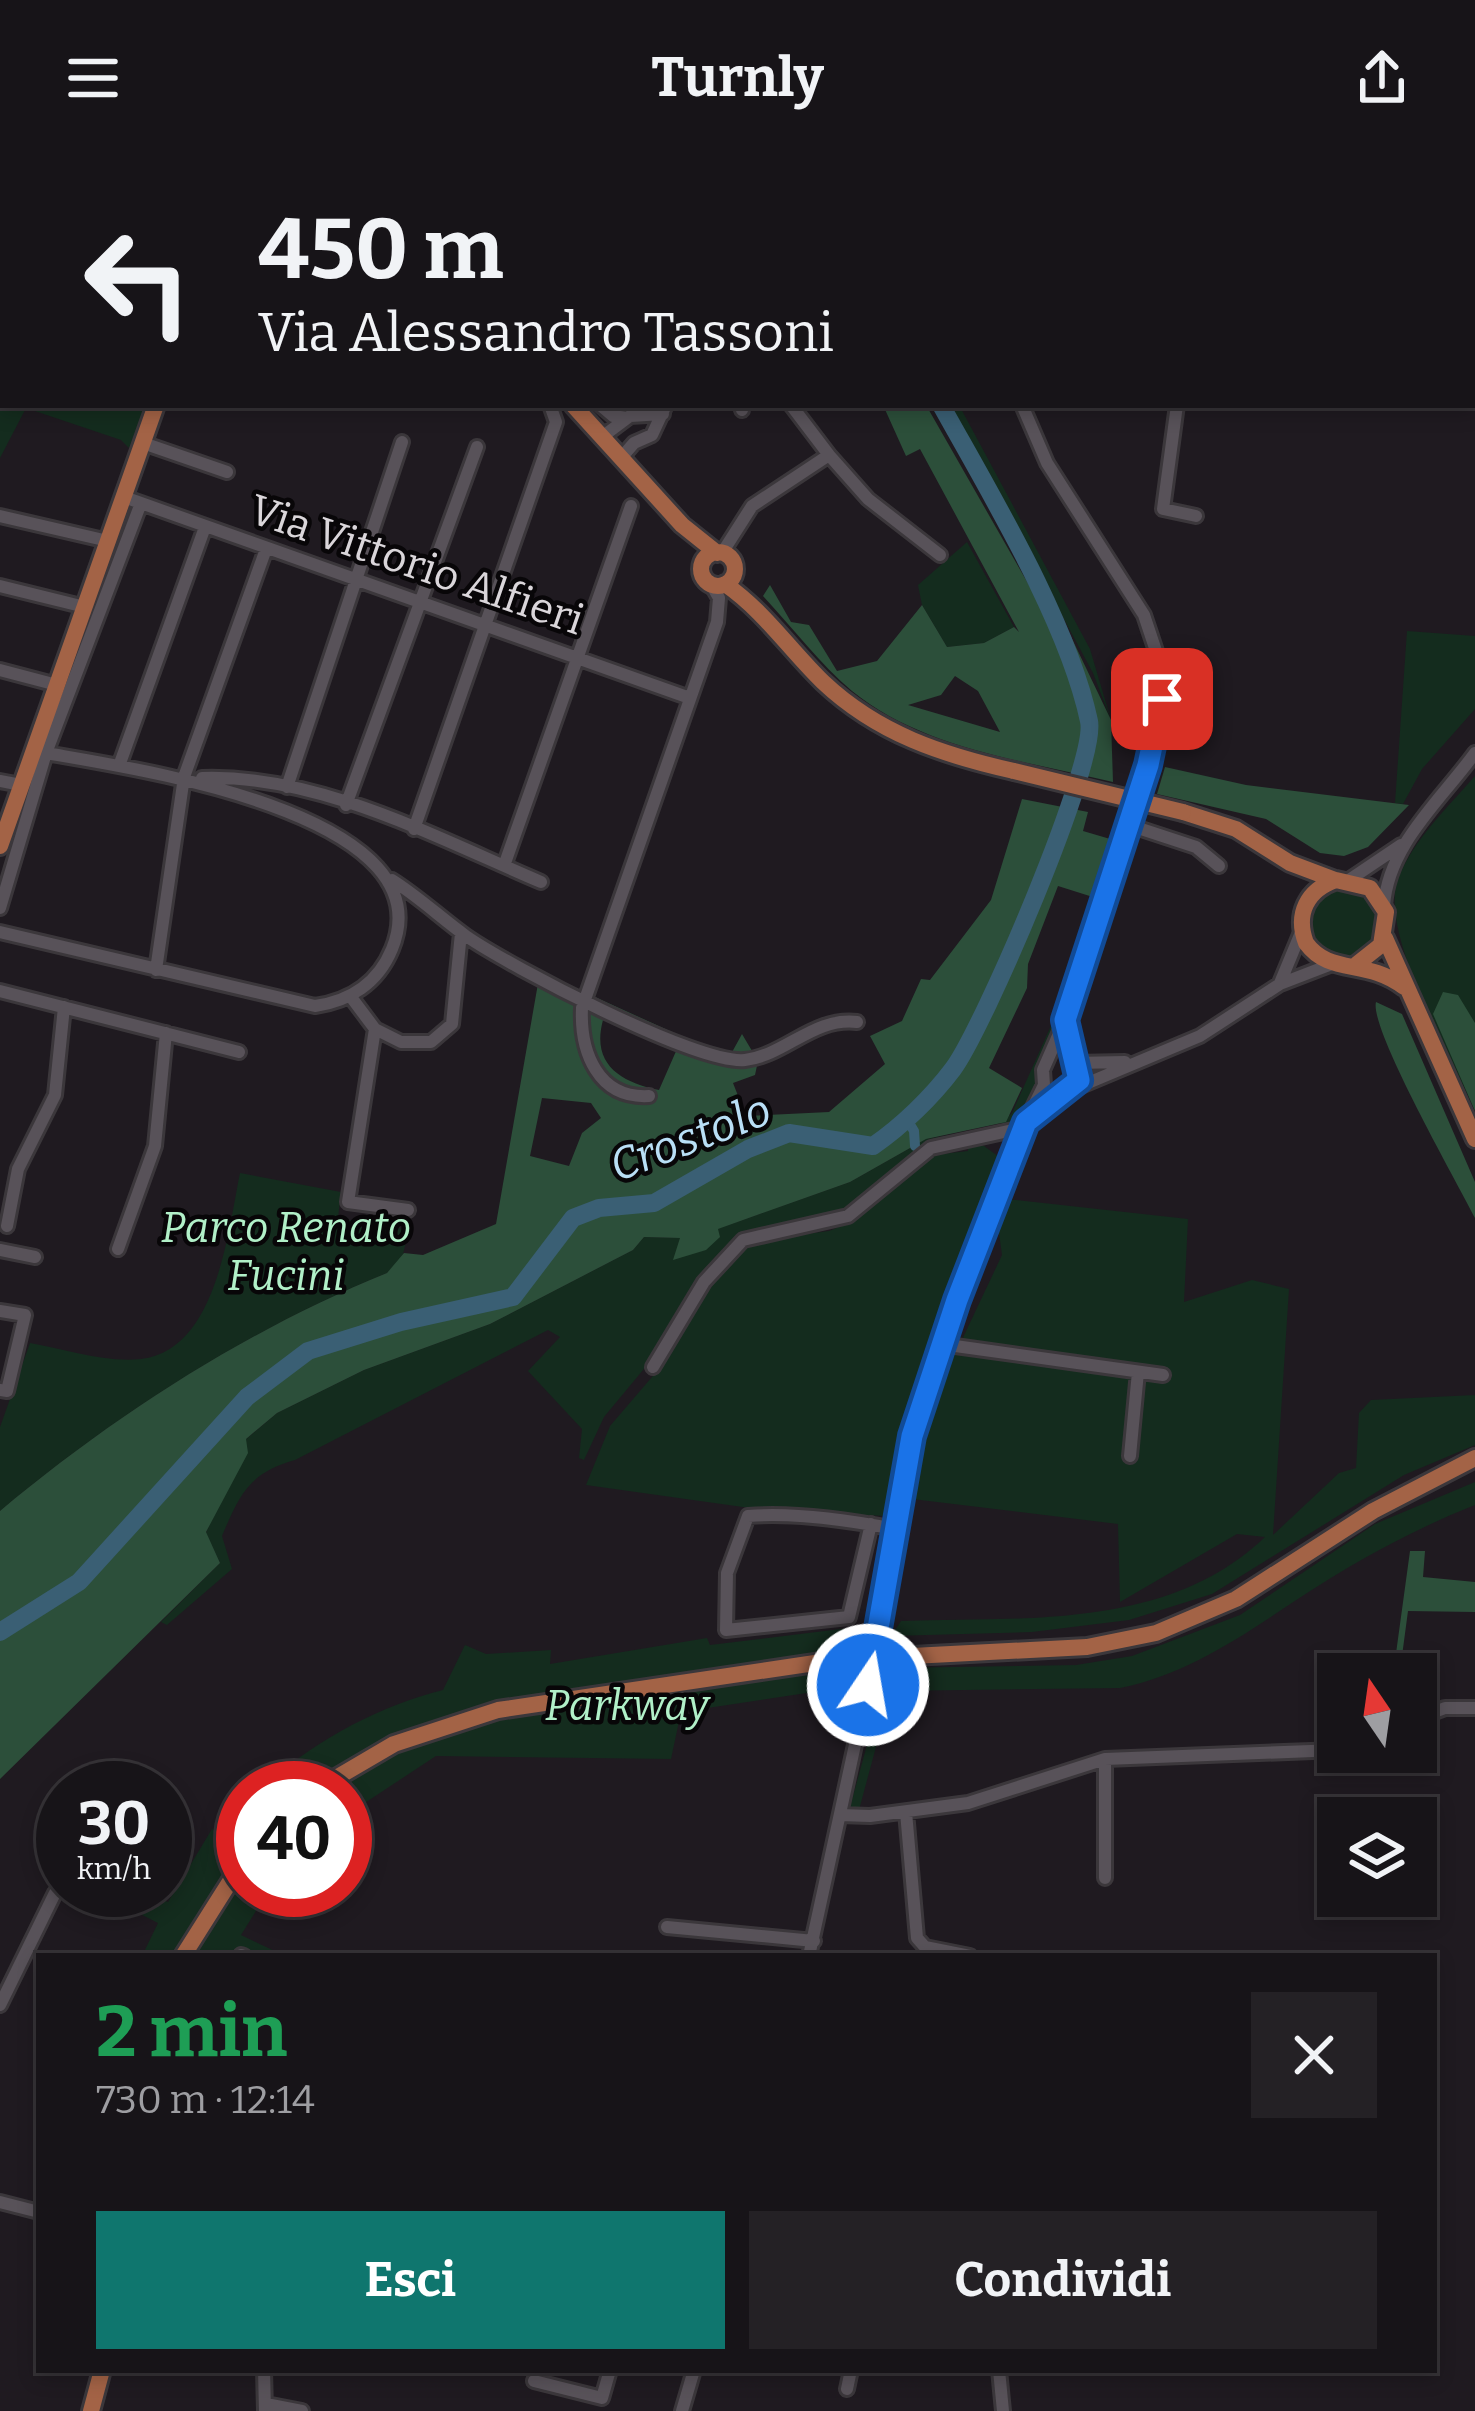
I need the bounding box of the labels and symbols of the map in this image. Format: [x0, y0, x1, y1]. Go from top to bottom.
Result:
street label: Via Vittorio Alfieri [243, 484, 590, 646]
pin [1111, 648, 1213, 750]
water label: Crostolo [602, 1083, 778, 1193]
park label: Parco Renato Fucini [161, 1203, 411, 1301]
position arrow [805, 1622, 931, 1748]
north arrow [1317, 1653, 1437, 1773]
park label: Parkway [545, 1681, 712, 1731]
speed limit sign: 40 [216, 1761, 372, 1917]

